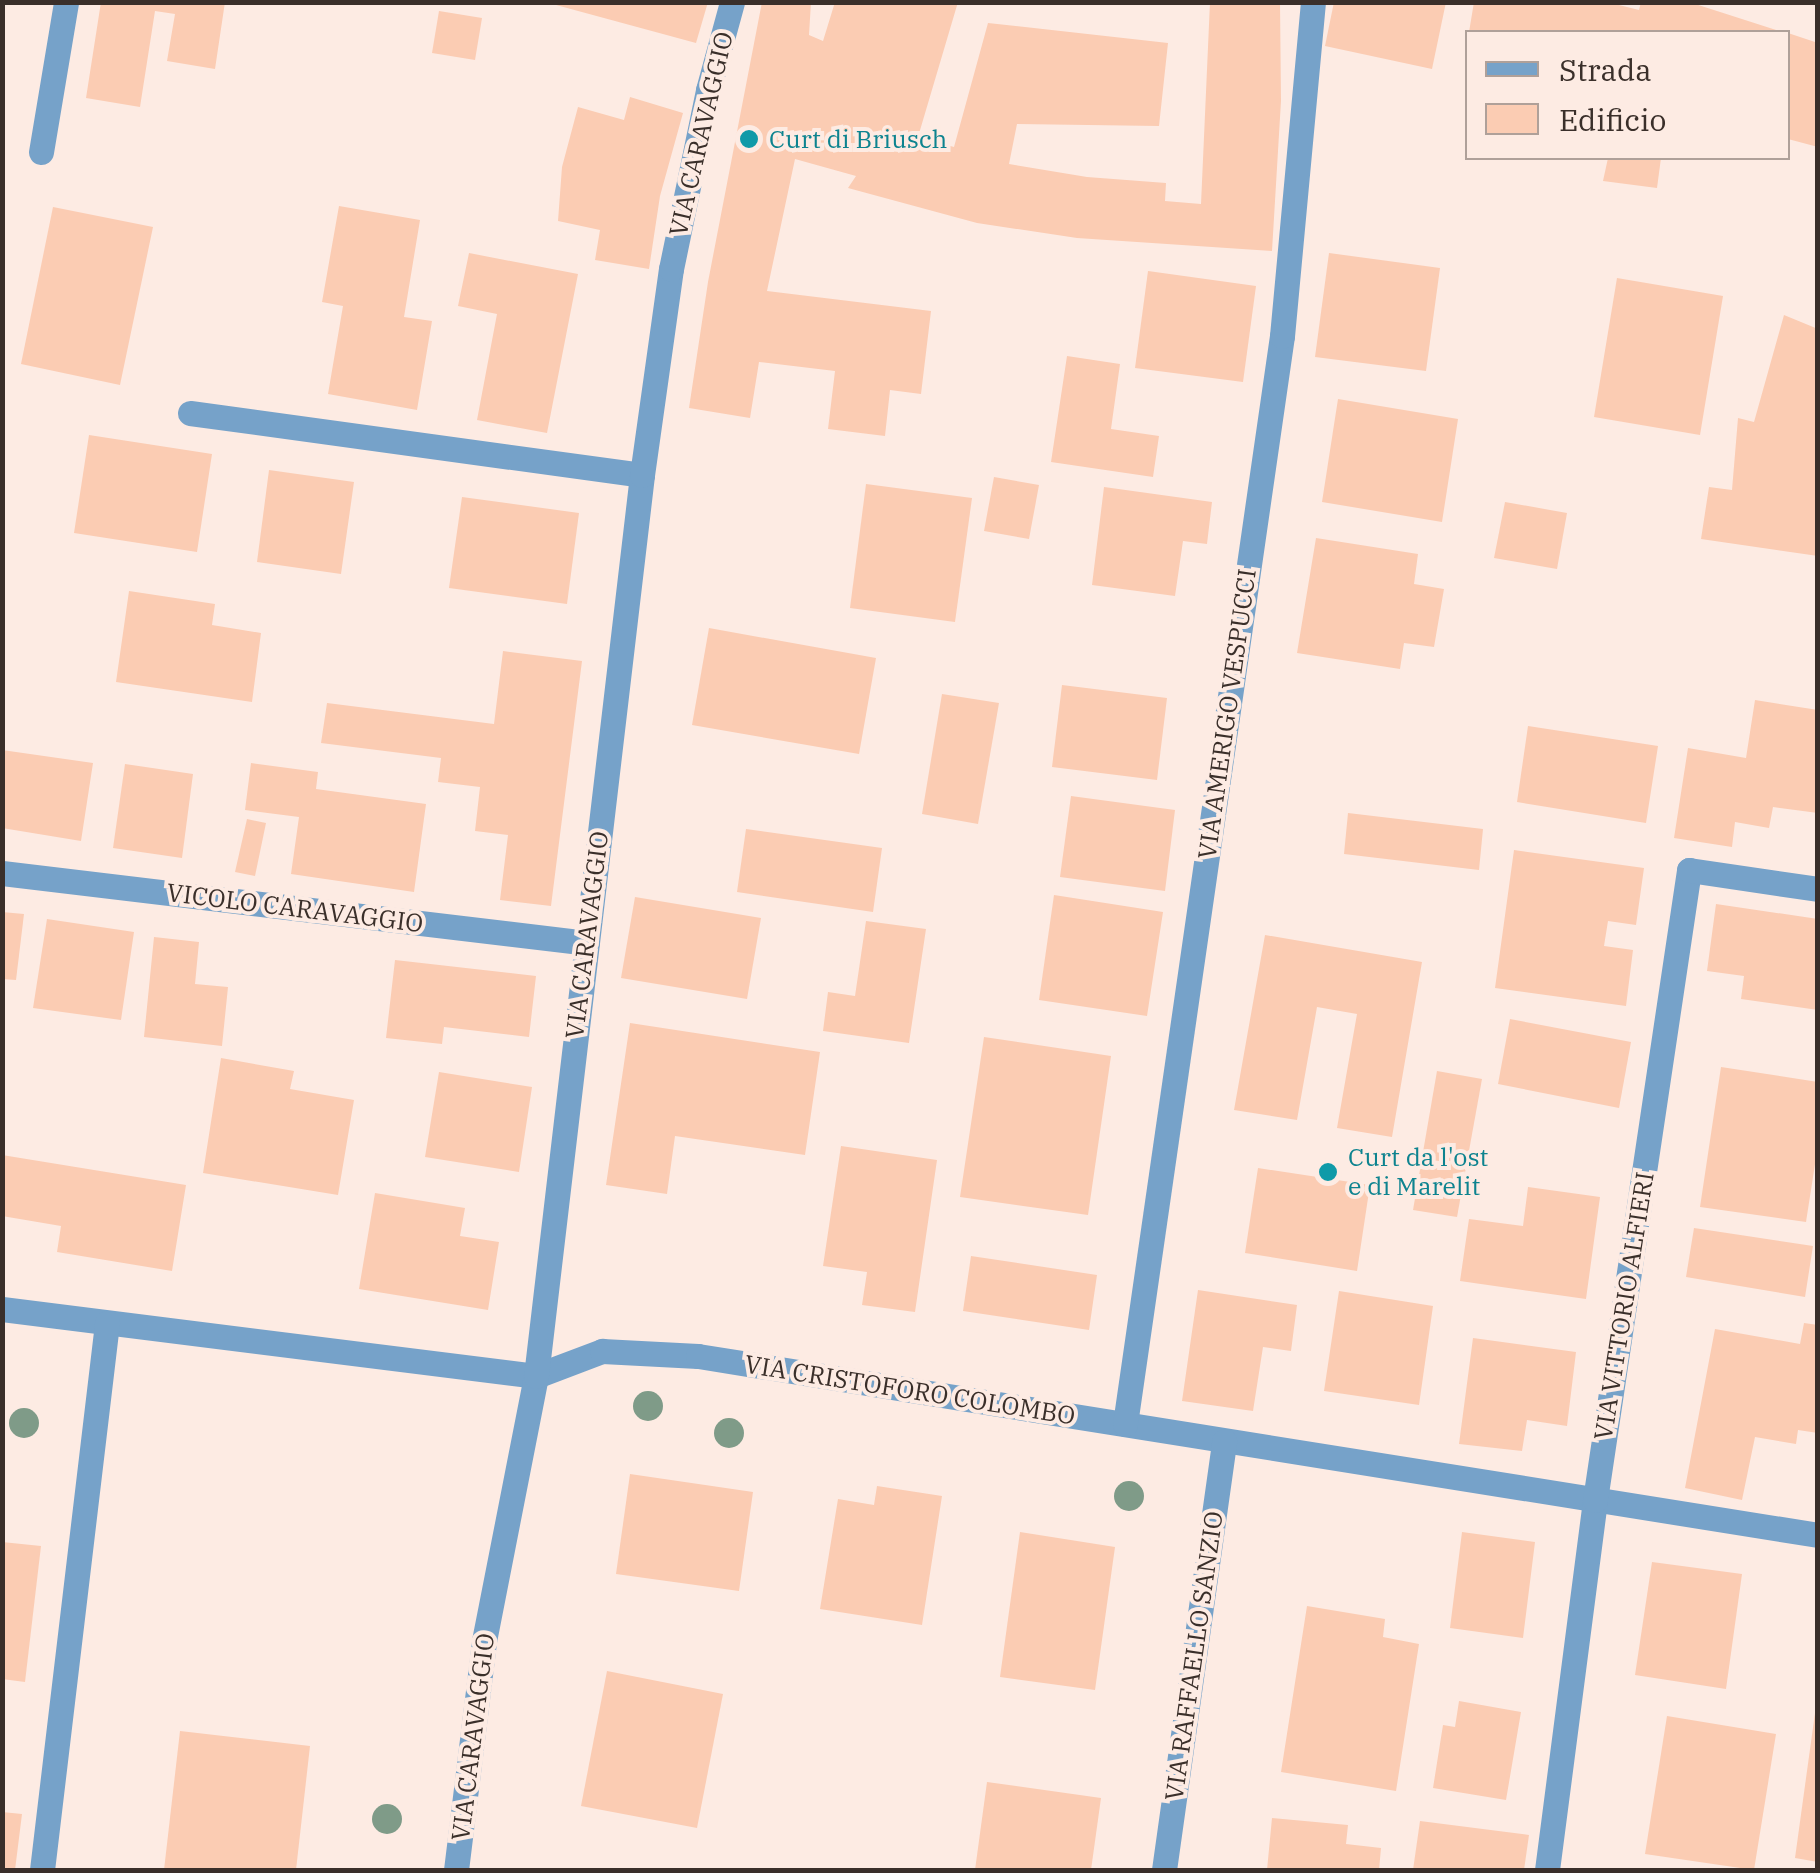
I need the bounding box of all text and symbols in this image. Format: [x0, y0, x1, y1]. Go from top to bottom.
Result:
street label: VIA CARAVAGGIO [663, 29, 739, 239]
legend [1465, 30, 1790, 160]
text: Strada [1559, 50, 1652, 89]
text: Edificio [1559, 100, 1666, 139]
place label: Curt di Briusch [769, 124, 947, 154]
marker: Curt di Briusch [738, 128, 760, 150]
street label: VIA AMERIGO VESPUCCI [1192, 567, 1262, 861]
street label: VIA CARAVAGGIO [559, 829, 615, 1041]
street label: VICOLO CARAVAGGIO [165, 877, 425, 939]
place label: Curt da l'ost e di Marelit [1348, 1143, 1488, 1202]
marker: Curt da l'ost e di Marelit [1317, 1161, 1339, 1183]
street label: VIA VITTORIO ALFIERI [1588, 1170, 1660, 1442]
street label: VIA CRISTOFORO COLOMBO [743, 1349, 1077, 1431]
street label: VIA RAFFAELLO SANZIO [1159, 1509, 1229, 1803]
street label: VIA CARAVAGGIO [445, 1631, 501, 1843]

